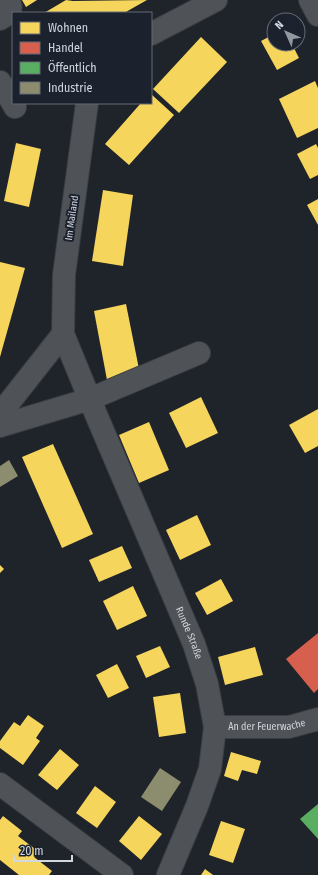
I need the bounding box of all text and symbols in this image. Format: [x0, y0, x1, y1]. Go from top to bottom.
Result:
legend [12, 12, 152, 104]
north arrow [266, 12, 306, 52]
text: N [272, 18, 286, 32]
text: Wohnen [48, 21, 88, 35]
text: Handel [48, 41, 83, 55]
text: Öffentlich [48, 59, 96, 75]
text: Industrie [48, 81, 92, 95]
street label: Im Mailand [63, 195, 81, 241]
street label: Runde Straße [173, 605, 205, 661]
street label: An der Feuerwache [228, 717, 307, 733]
scale bar [14, 837, 72, 863]
text: 20 m [20, 844, 44, 858]

